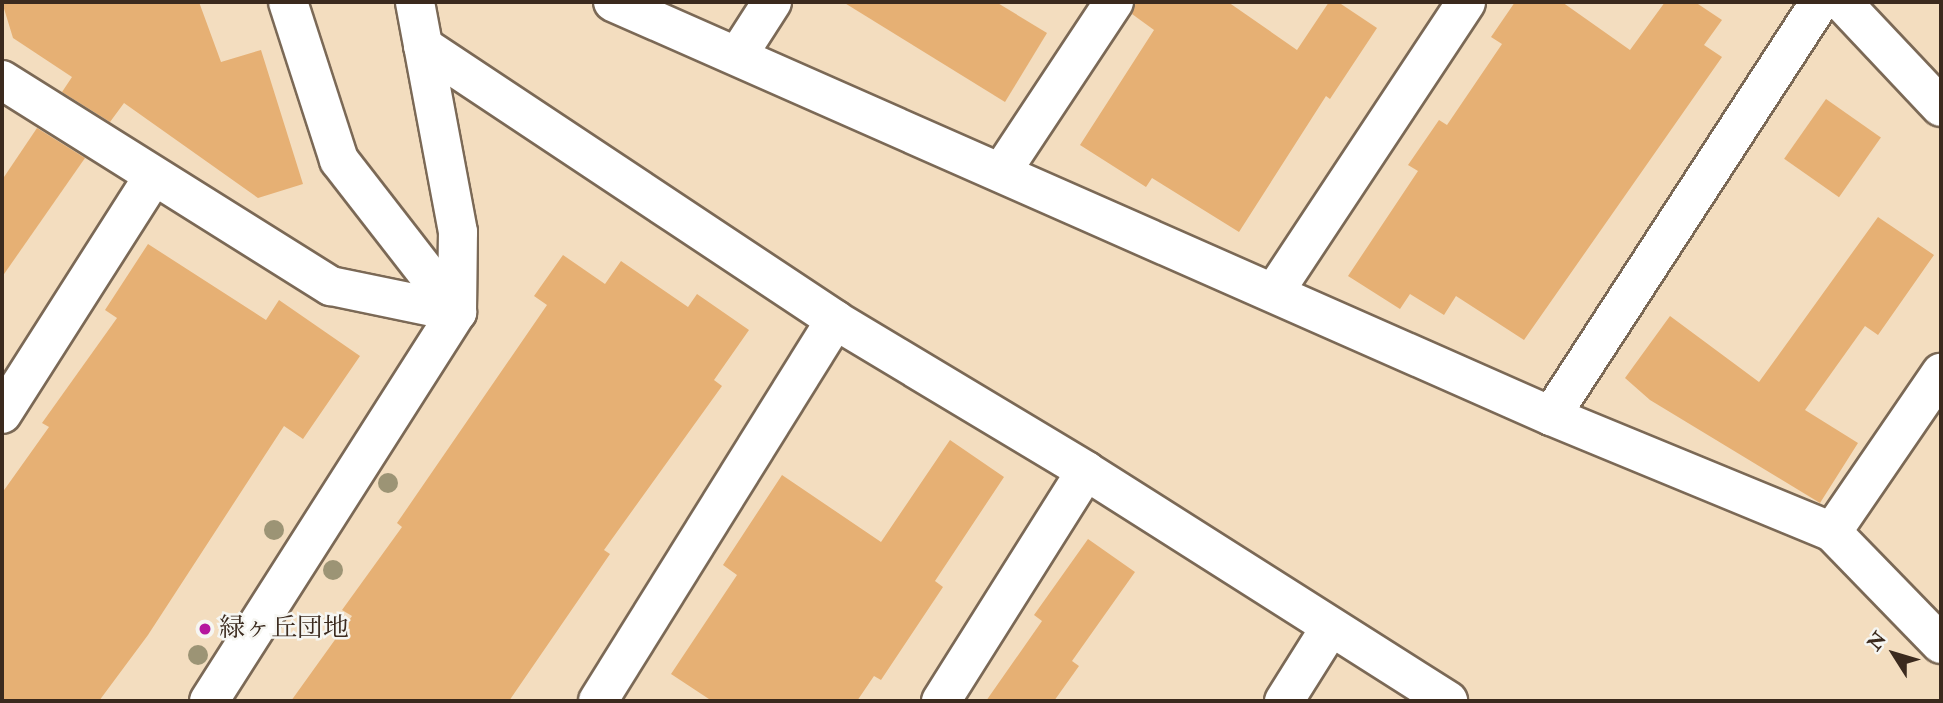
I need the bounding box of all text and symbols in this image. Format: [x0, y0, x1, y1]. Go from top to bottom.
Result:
place label: 緑ヶ丘団地 [219, 613, 349, 645]
north arrow [1859, 619, 1929, 689]
marker: 緑ヶ丘団地 [197, 621, 213, 637]
text: N [1863, 627, 1892, 655]

